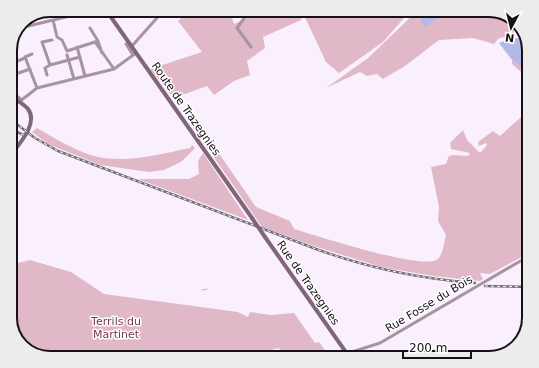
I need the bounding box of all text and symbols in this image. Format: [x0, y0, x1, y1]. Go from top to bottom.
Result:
north arrow [491, 8, 531, 48]
text: N [504, 30, 515, 44]
street label: Route de Trazegnies [149, 60, 223, 158]
street label: Rue de Trazegnies [274, 238, 342, 328]
street label: Rue Fosse du Bois [383, 273, 475, 335]
park label: Terrils du Martinet [90, 315, 141, 341]
scale bar [403, 334, 471, 360]
text: 200 m [409, 341, 447, 355]

